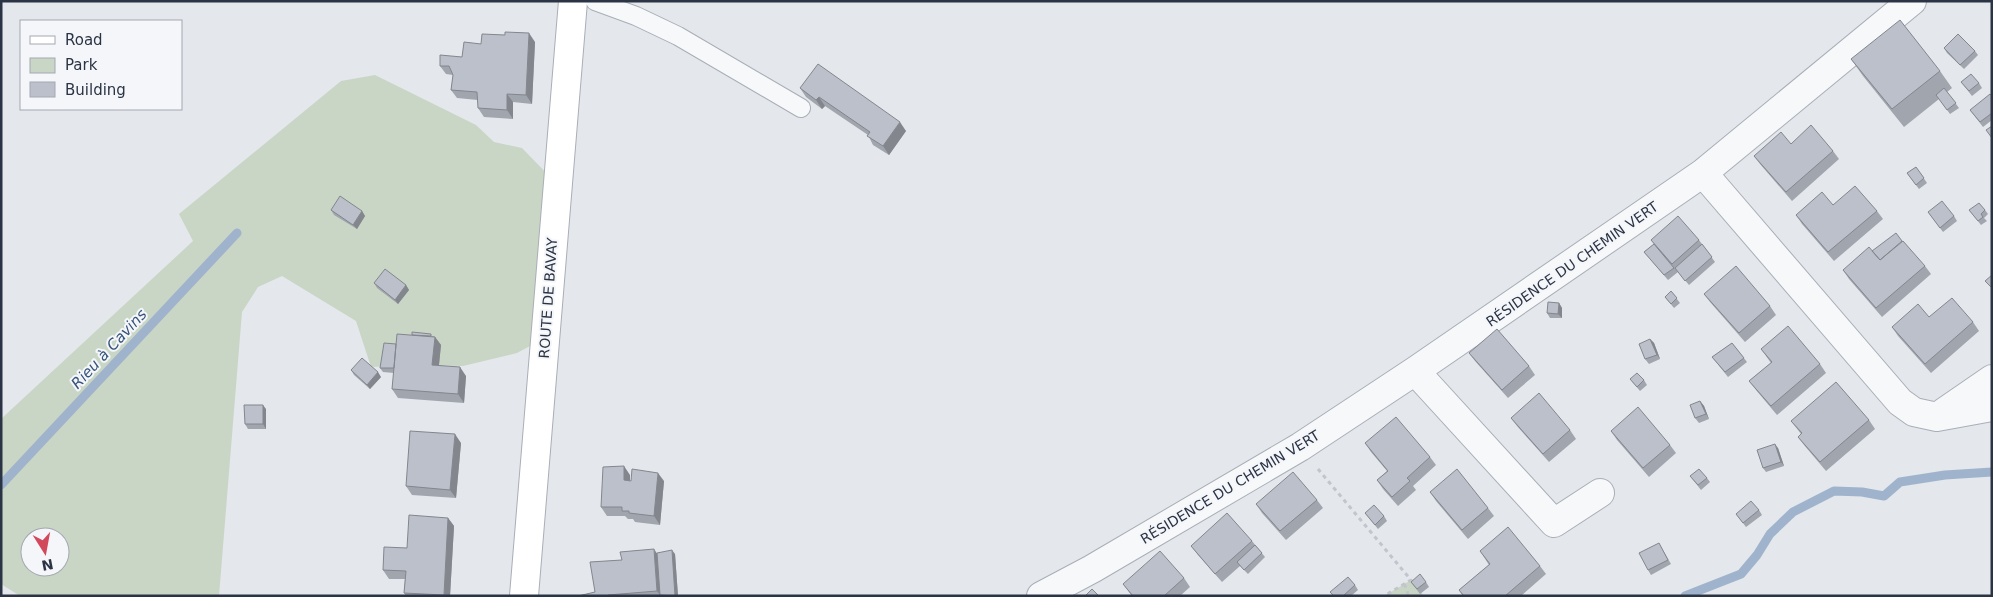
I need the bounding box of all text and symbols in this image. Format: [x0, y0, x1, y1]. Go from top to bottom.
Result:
legend [20, 20, 182, 110]
text: Road [65, 31, 103, 49]
text: Park [65, 56, 98, 74]
text: Building [65, 81, 126, 99]
street label: RÉSIDENCE DU CHEMIN VERT [1483, 198, 1661, 330]
street label: ROUTE DE BAVAY [536, 237, 560, 359]
water label: Rieu à Cavins [68, 305, 151, 392]
street label: RÉSIDENCE DU CHEMIN VERT [1138, 427, 1323, 547]
north arrow [20, 527, 70, 577]
text: N [40, 556, 55, 574]

